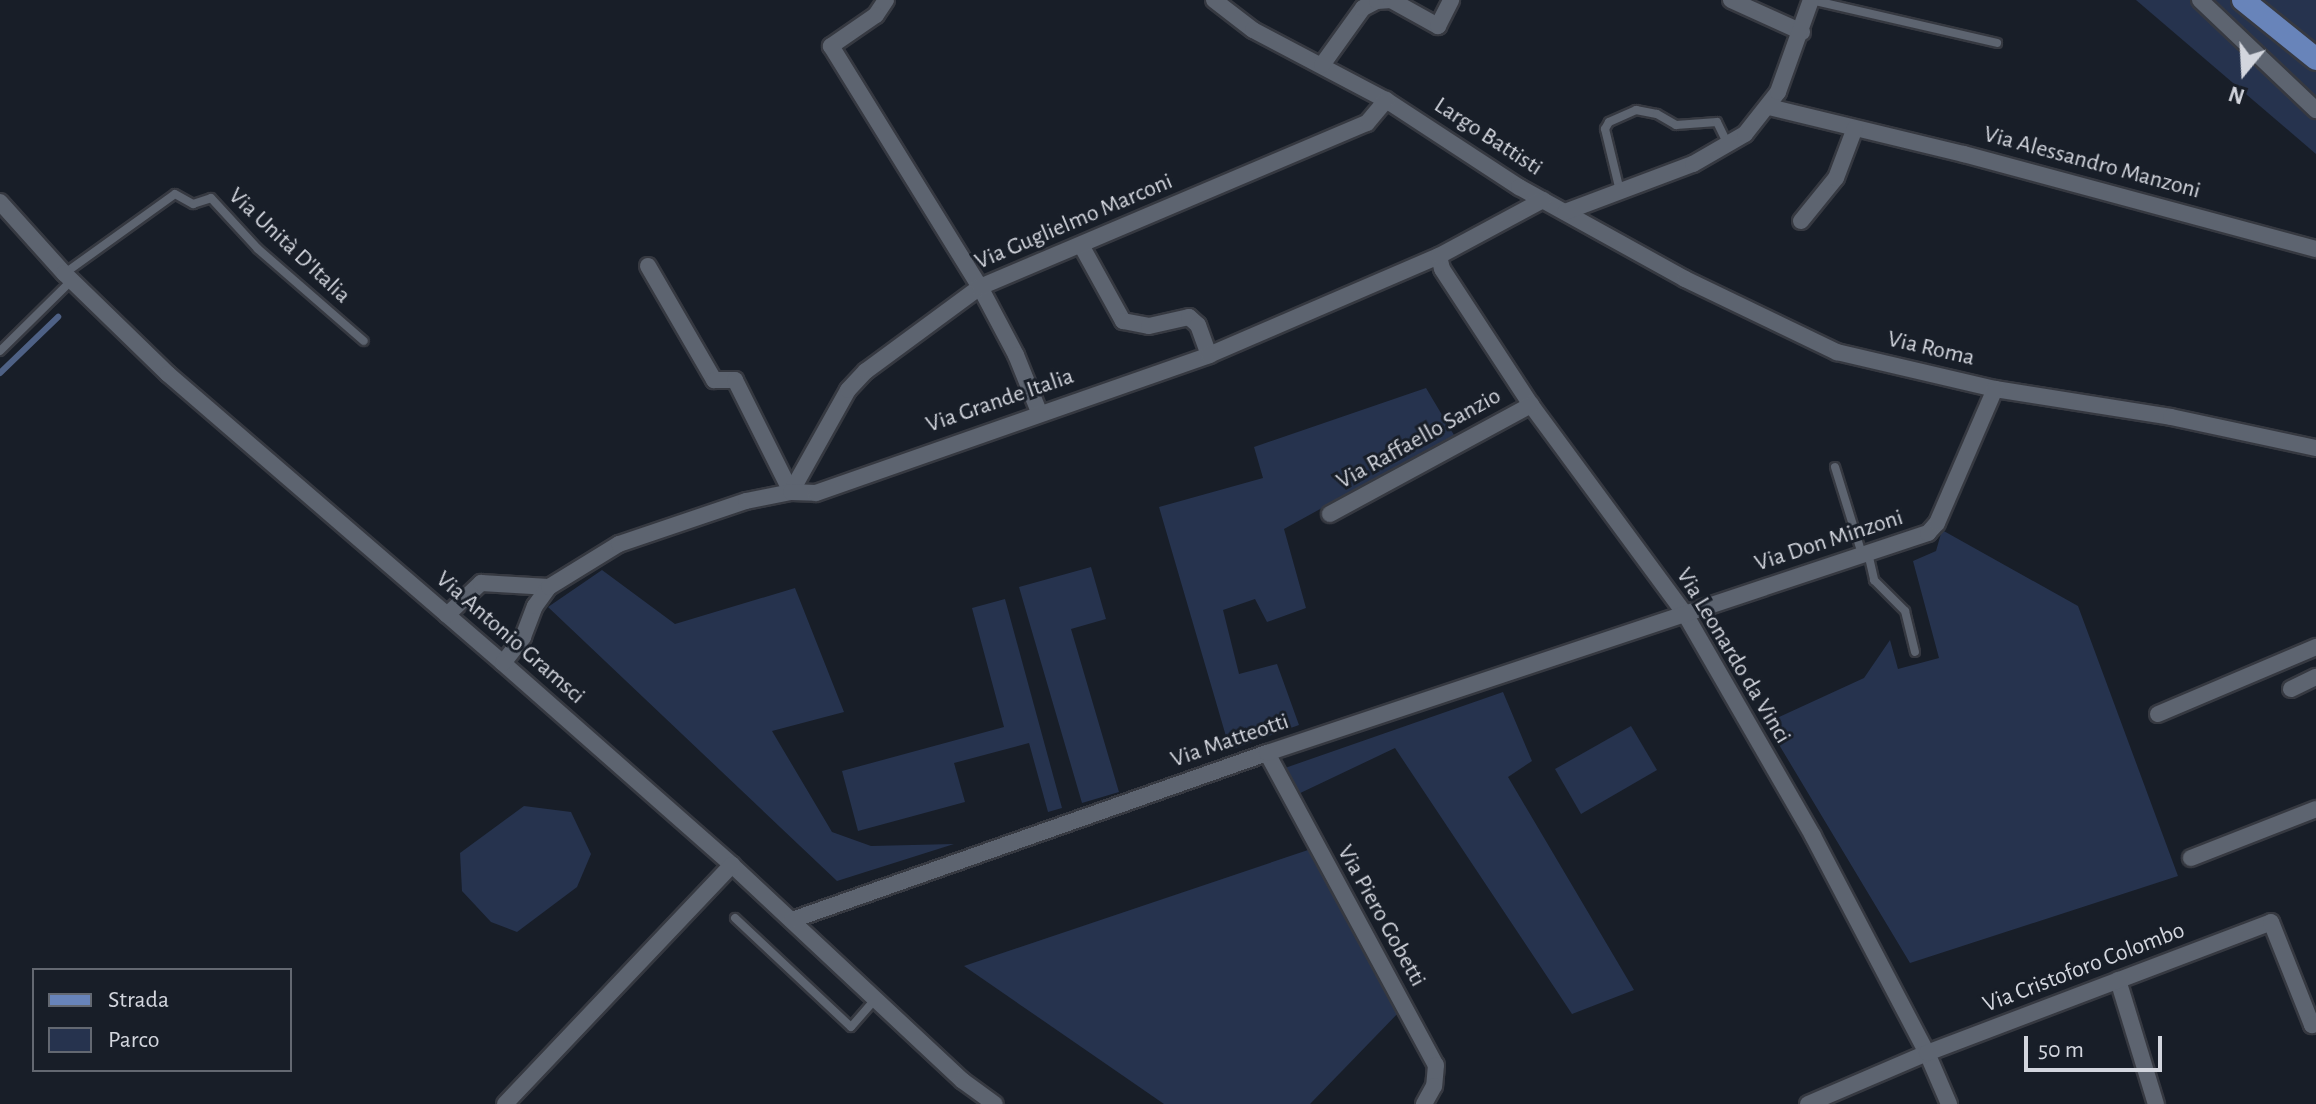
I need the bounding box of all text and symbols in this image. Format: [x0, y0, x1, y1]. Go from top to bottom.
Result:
north arrow [2204, 32, 2284, 112]
text: N [2226, 82, 2247, 108]
street label: Largo Battisti [1428, 91, 1548, 183]
street label: Via Alessandro Manzoni [1980, 120, 2204, 206]
street label: Via Guglielmo Marconi [971, 167, 1177, 277]
street label: Via Unità D'Italia [222, 182, 356, 310]
street label: Via Roma [1885, 325, 1977, 373]
street label: Via Grande Italia [922, 362, 1078, 440]
street label: Via Raffaello Sanzio [1332, 382, 1506, 496]
street label: Via Don Minzoni [1751, 503, 1907, 579]
street label: Via Leonardo da Vinci [1669, 563, 1797, 749]
street label: Via Antonio Gramsci [429, 565, 591, 711]
street label: Via Matteotti [1167, 707, 1293, 775]
street label: Via Piero Gobetti [1330, 840, 1432, 992]
street label: Via Cristoforo Colombo [1979, 916, 2189, 1020]
legend [32, 968, 292, 1072]
text: Strada [108, 988, 169, 1012]
scale bar [2028, 1020, 2166, 1070]
text: Parco [108, 1028, 159, 1052]
text: 50 m [2038, 1038, 2084, 1062]

